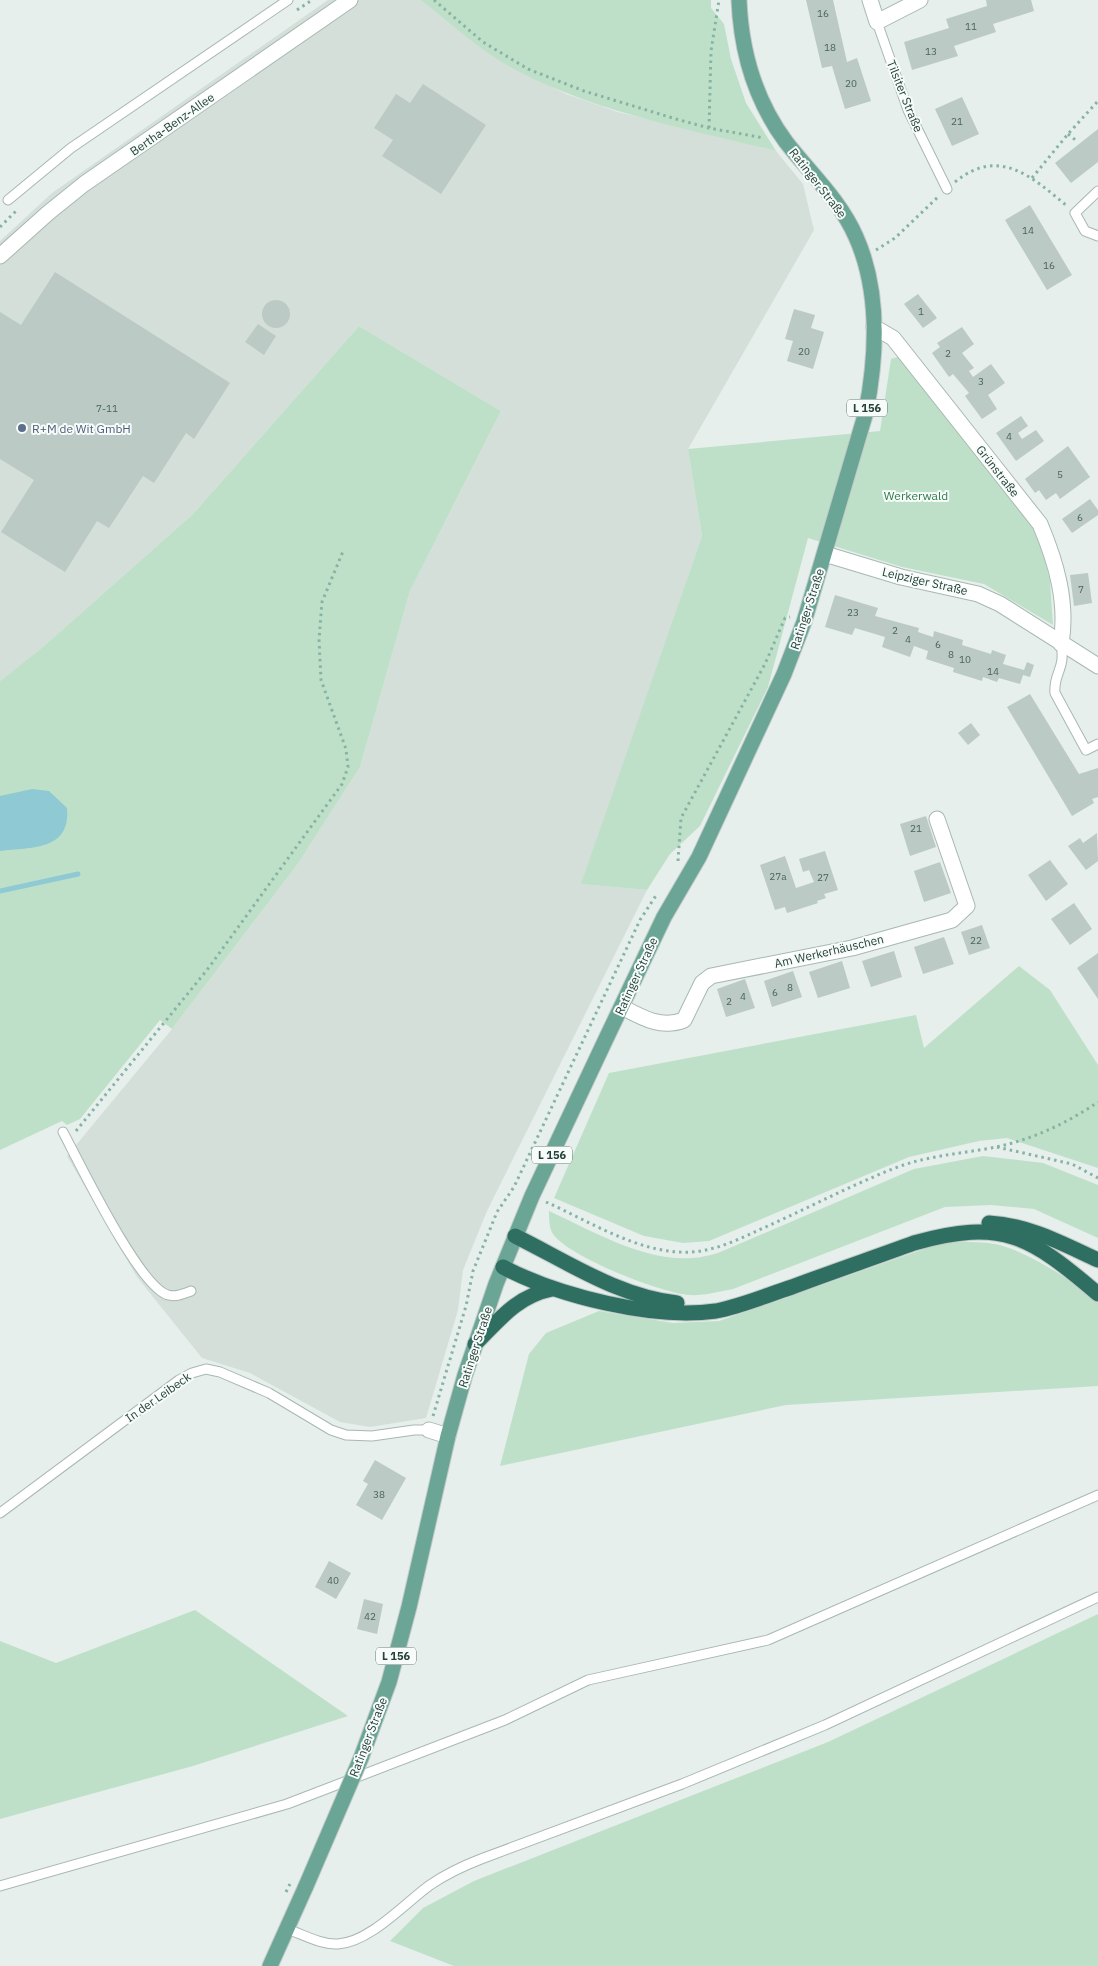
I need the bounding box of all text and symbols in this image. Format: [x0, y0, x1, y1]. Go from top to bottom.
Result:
house number: 16 [817, 7, 829, 20]
house number: 11 [965, 20, 977, 33]
house number: 18 [824, 41, 836, 54]
house number: 13 [925, 45, 937, 58]
street label: Tilsiter Straße [884, 58, 926, 135]
house number: 20 [845, 77, 857, 90]
street label: Bertha-Benz-Allee [127, 89, 217, 159]
house number: 21 [951, 115, 963, 128]
street label: Ratinger Straße [786, 145, 850, 221]
house number: 14 [1022, 224, 1034, 237]
house number: 16 [1043, 259, 1055, 272]
house number: 1 [918, 305, 924, 318]
house number: 20 [798, 345, 810, 358]
house number: 2 [945, 347, 951, 360]
house number: 3 [978, 375, 984, 388]
road number: L 156 [847, 399, 887, 416]
house number: 7-11 [96, 402, 118, 415]
place label: R+M de Wit GmbH [32, 421, 131, 436]
marker: R+M de Wit GmbH [16, 422, 28, 434]
house number: 4 [1006, 430, 1012, 443]
street label: Grünstraße [973, 442, 1023, 500]
house number: 5 [1057, 468, 1063, 481]
park label: Werkerwald [884, 488, 948, 503]
house number: 6 [1077, 511, 1083, 524]
street label: Leipziger Straße [881, 564, 970, 598]
street label: Ratinger Straße [787, 566, 827, 651]
house number: 7 [1078, 583, 1084, 596]
house number: 23 [847, 606, 859, 619]
house number: 2 [892, 624, 898, 637]
house number: 4 [905, 633, 911, 646]
house number: 6 [935, 638, 941, 651]
house number: 8 [948, 648, 954, 661]
house number: 10 [959, 653, 971, 666]
house number: 14 [987, 665, 999, 678]
house number: 21 [910, 822, 922, 835]
house number: 27a [769, 870, 787, 883]
house number: 27 [817, 871, 829, 884]
street label: Am Werkerhäuschen [773, 931, 885, 971]
street label: Ratinger Straße [611, 934, 661, 1017]
house number: 22 [970, 934, 982, 947]
house number: 8 [787, 981, 793, 994]
house number: 6 [772, 986, 778, 999]
house number: 4 [740, 990, 746, 1003]
house number: 2 [726, 995, 732, 1008]
road number: L 156 [532, 1146, 572, 1164]
street label: Ratinger Straße [455, 1304, 495, 1389]
street label: In der Leibeck [122, 1368, 194, 1425]
house number: 38 [373, 1488, 385, 1501]
house number: 40 [327, 1574, 339, 1587]
house number: 42 [364, 1610, 376, 1623]
road number: L 156 [376, 1648, 416, 1664]
street label: Ratinger Straße [346, 1695, 390, 1779]

